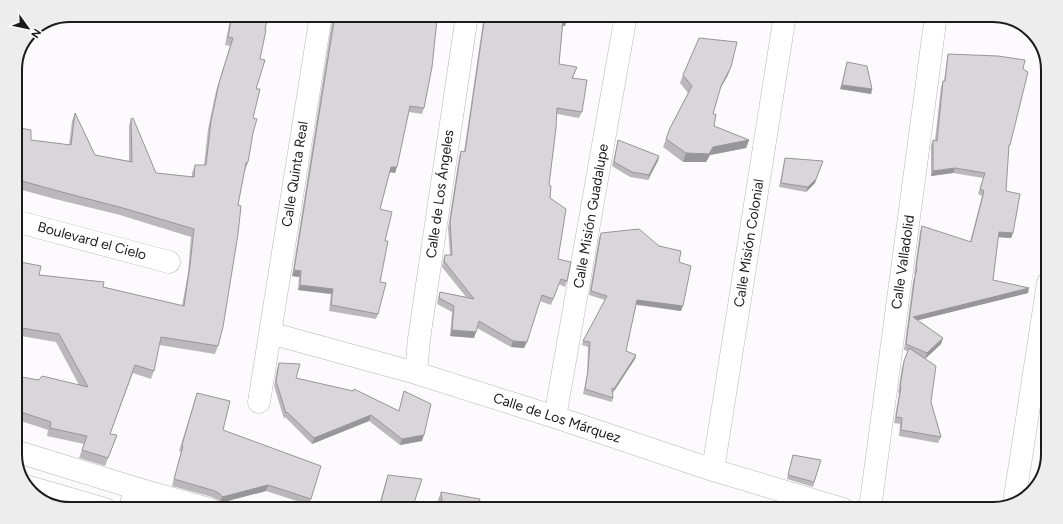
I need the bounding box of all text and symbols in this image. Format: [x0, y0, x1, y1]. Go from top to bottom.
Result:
north arrow [8, 8, 48, 48]
text: N [28, 26, 44, 40]
street label: Calle Quinta Real [278, 120, 312, 228]
street label: Calle de Los Ángeles [423, 129, 457, 259]
street label: Calle Misión Guadalupe [570, 142, 612, 290]
street label: Calle Misión Colonial [730, 178, 768, 308]
street label: Calle Valladolid [888, 214, 918, 310]
street label: Boulevard el Cielo [36, 218, 148, 264]
street label: Calle de Los Márquez [491, 389, 623, 447]

